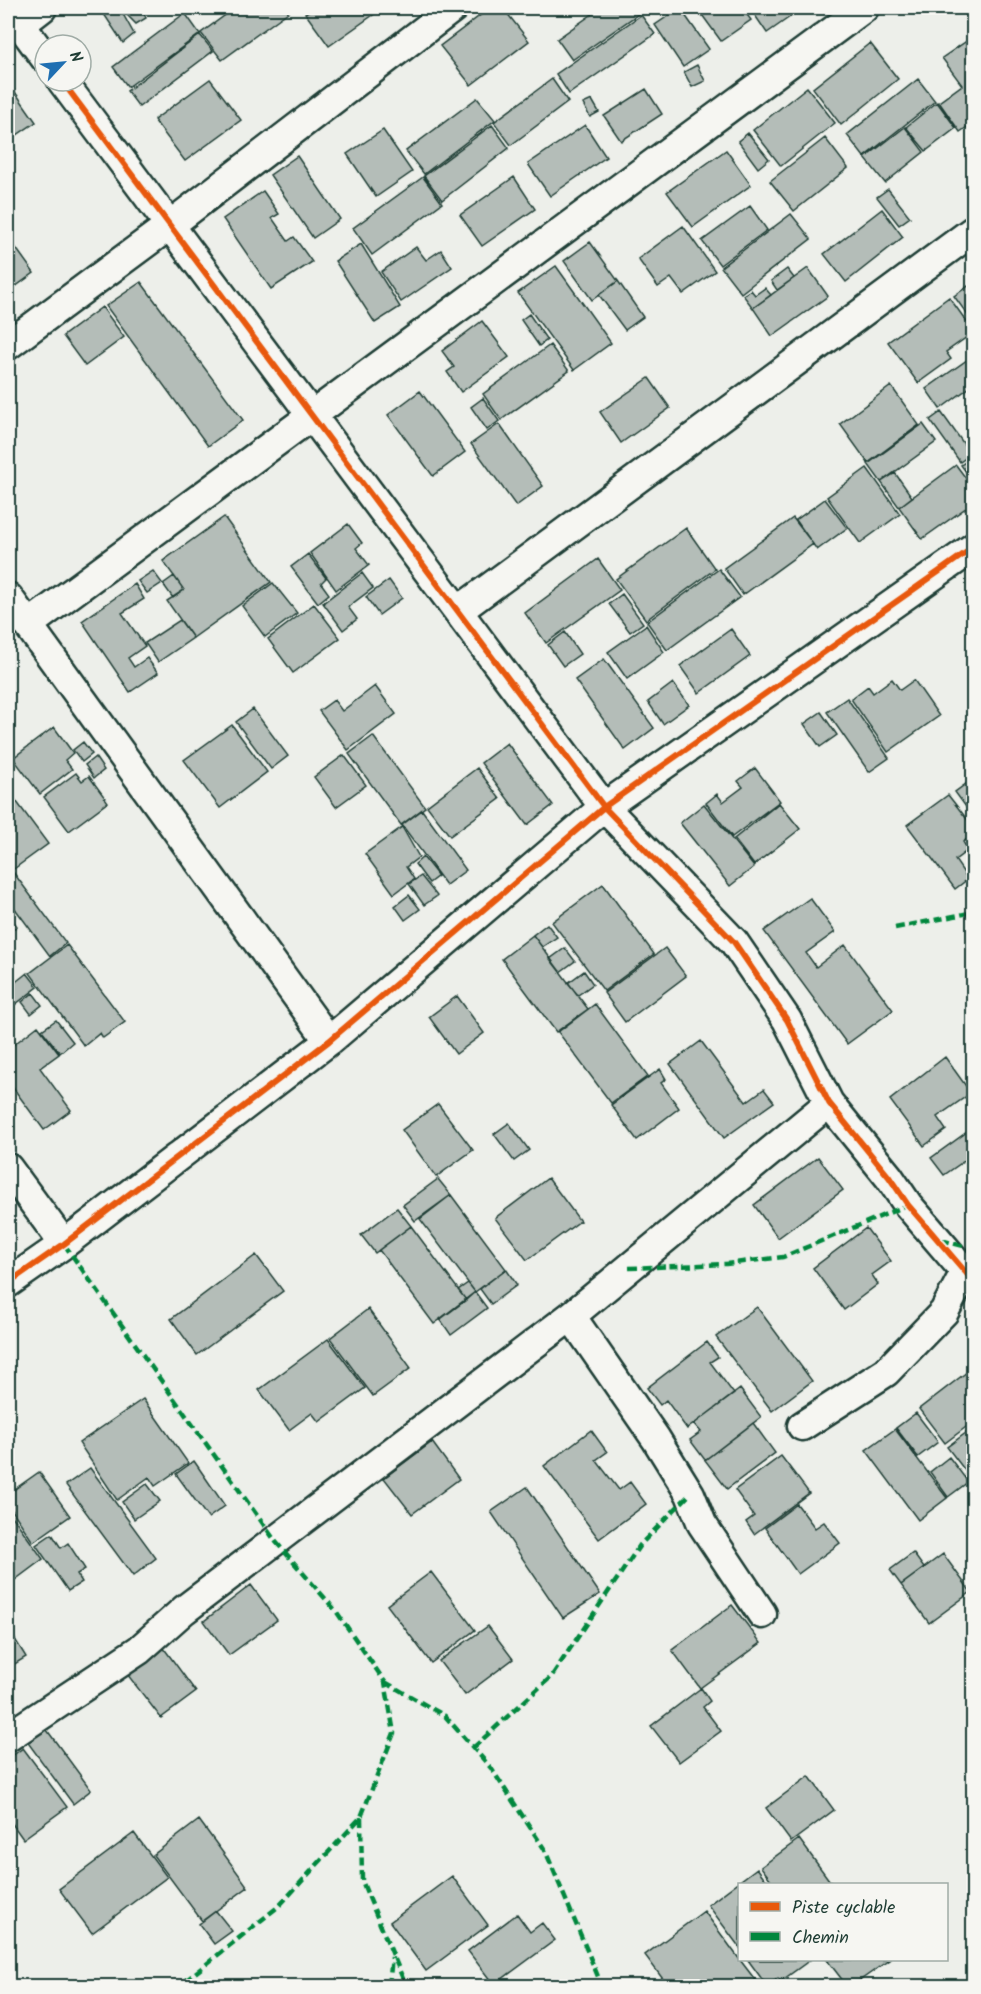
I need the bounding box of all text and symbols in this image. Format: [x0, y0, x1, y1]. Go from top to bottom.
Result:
north arrow [33, 33, 93, 93]
text: N [62, 47, 89, 67]
legend [738, 1883, 948, 1961]
text: Piste cyclable [792, 1894, 895, 1923]
text: Chemin [792, 1924, 849, 1953]

